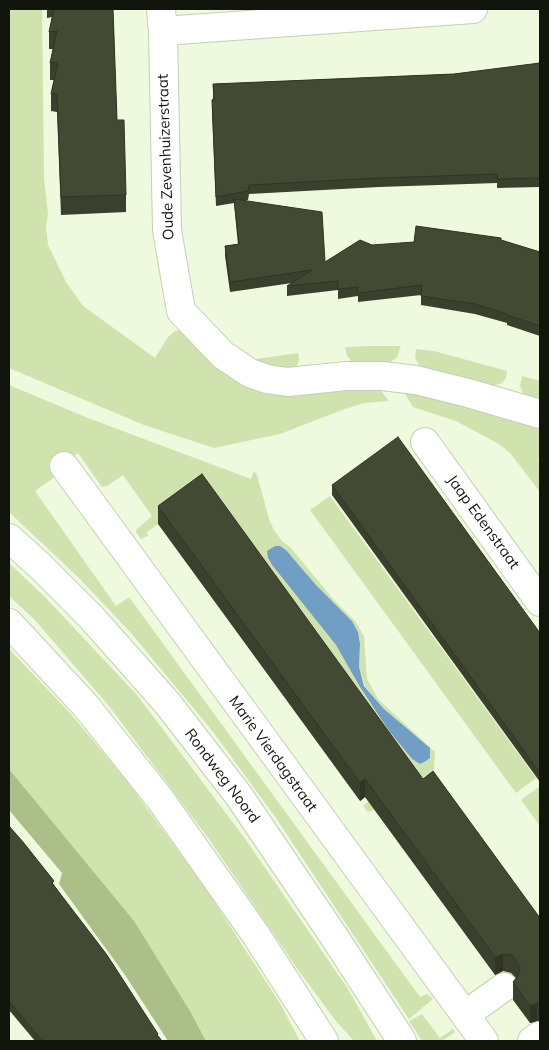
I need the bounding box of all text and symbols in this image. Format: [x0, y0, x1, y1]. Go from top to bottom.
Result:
street label: Oude Zevenhuizerstraat [154, 74, 178, 240]
street label: Jaap Edenstraat [443, 471, 523, 573]
street label: Marie Vierdagstraat [225, 693, 321, 815]
street label: Rondweg Noord [181, 725, 263, 827]

